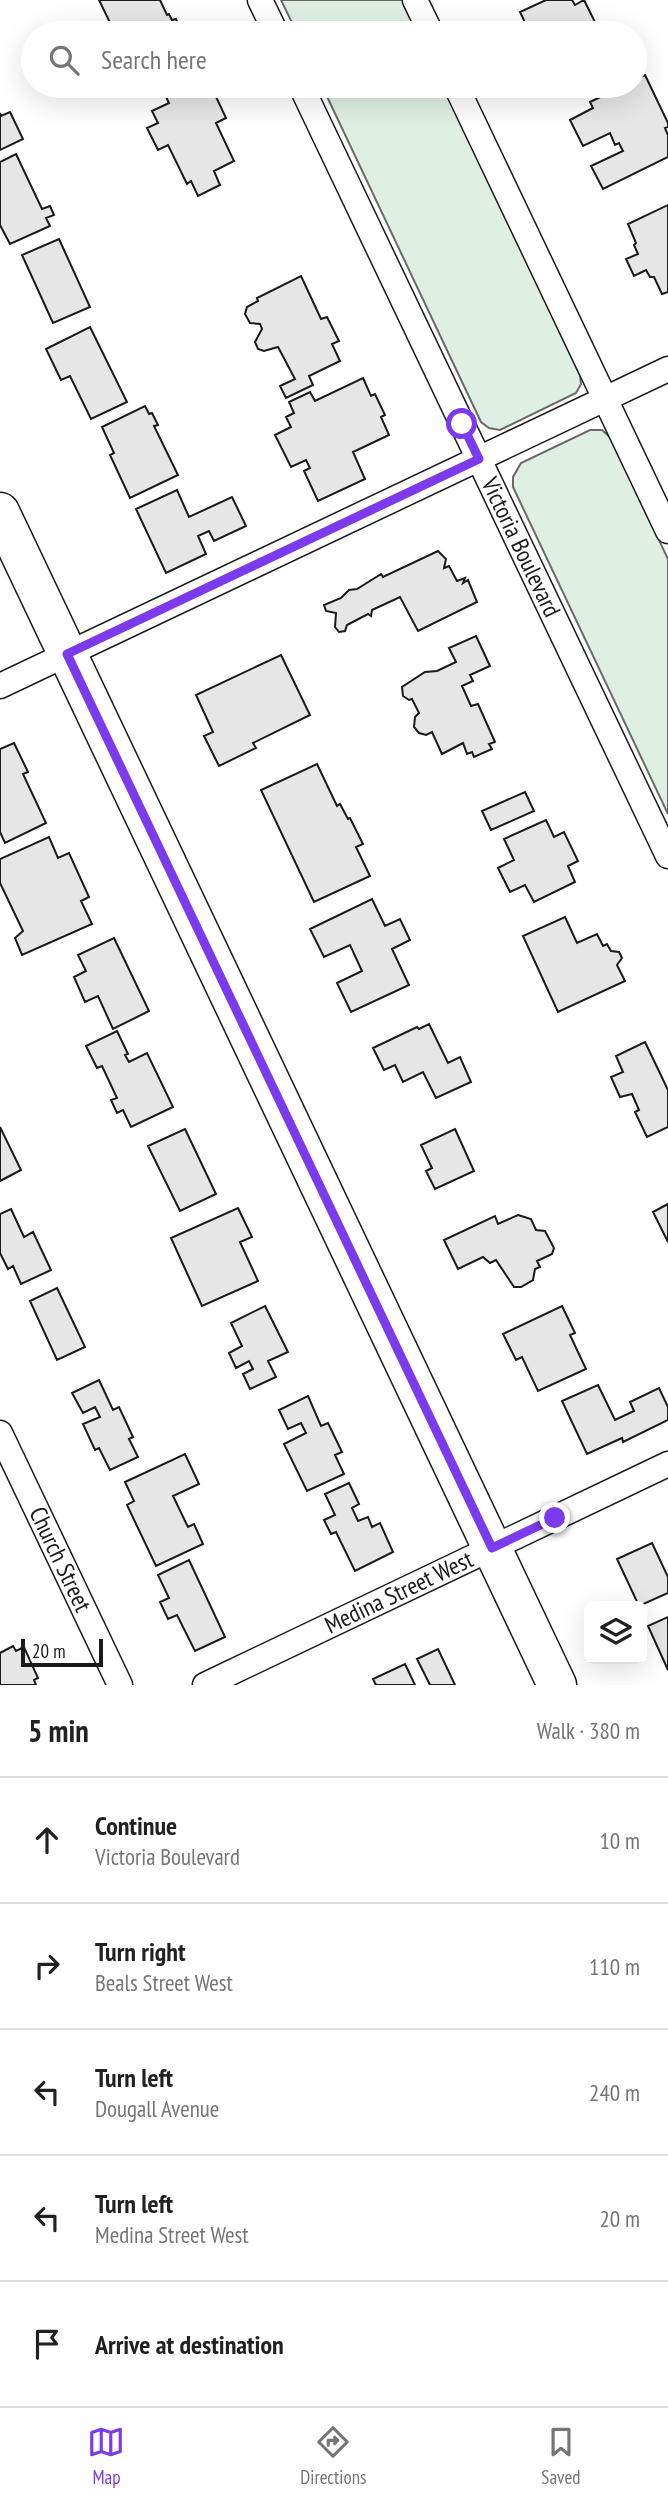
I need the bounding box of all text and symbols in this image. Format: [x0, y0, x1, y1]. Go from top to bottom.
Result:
search box [21, 21, 647, 98]
icon: search [45, 41, 83, 79]
text: Search here [101, 43, 207, 76]
route start [446, 408, 477, 439]
street label: Victoria Boulevard [474, 471, 568, 622]
street label: Church Street [22, 1502, 99, 1617]
route end [539, 1502, 570, 1533]
street label: Medina Street West [320, 1543, 478, 1640]
map controls [584, 1601, 647, 1664]
button: layers [584, 1601, 647, 1664]
scale bar [21, 1636, 103, 1668]
text: 20 m [32, 1639, 66, 1663]
text: 5 min [28, 1711, 89, 1750]
text: Walk · 380 m [537, 1716, 640, 1745]
text: Continue [95, 1809, 177, 1842]
icon: ahead [28, 1821, 66, 1859]
text: 10 m [599, 1826, 640, 1855]
text: Victoria Boulevard [95, 1842, 240, 1871]
text: Turn right [95, 1935, 186, 1968]
icon: right [28, 1947, 66, 1985]
text: 110 m [589, 1952, 640, 1981]
text: Beals Street West [95, 1968, 233, 1997]
text: Turn left [95, 2061, 173, 2094]
icon: left [28, 2073, 66, 2111]
text: 240 m [589, 2078, 640, 2107]
text: Dougall Avenue [95, 2094, 219, 2123]
text: Turn left [95, 2187, 173, 2220]
icon: left [28, 2199, 66, 2237]
text: 20 m [599, 2204, 640, 2233]
text: Medina Street West [95, 2220, 249, 2249]
icon: arrive [28, 2325, 66, 2363]
text: Arrive at destination [95, 2328, 284, 2361]
tab: Map [87, 2423, 125, 2489]
tab: Directions [300, 2423, 366, 2489]
tab: Saved [541, 2423, 581, 2489]

